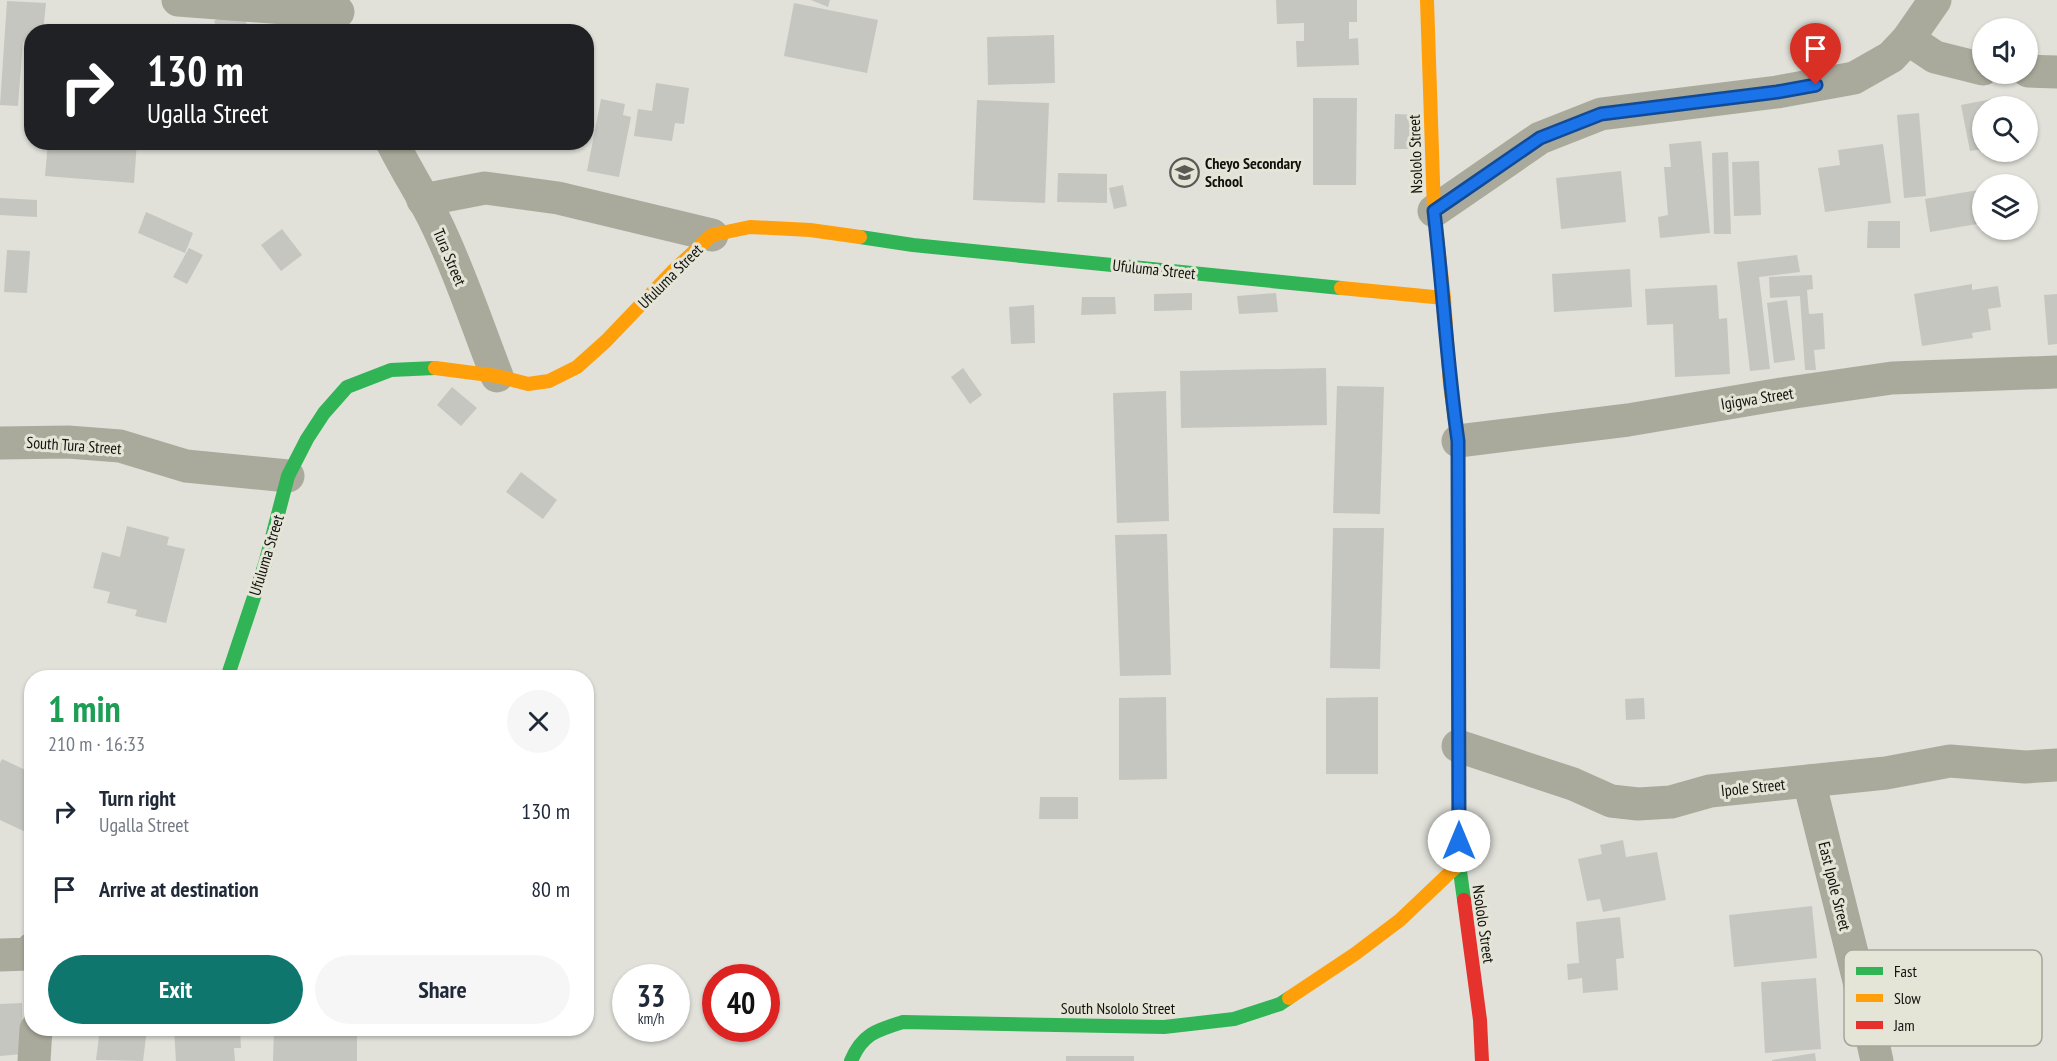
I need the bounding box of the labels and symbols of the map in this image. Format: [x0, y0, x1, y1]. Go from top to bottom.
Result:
pin [1790, 23, 1841, 85]
street label: Nsololo Street [1404, 114, 1426, 194]
place label: Cheyo Secondary School [1205, 153, 1302, 191]
school or university icon: Cheyo Secondary School [1168, 156, 1200, 188]
street label: Tura Street [429, 225, 471, 289]
street label: Ufuluma Street [633, 239, 707, 313]
street label: Ufuluma Street [1111, 255, 1197, 283]
street label: Igigwa Street [1719, 382, 1795, 414]
street label: South Tura Street [26, 432, 123, 458]
street label: Ufuluma Street [244, 512, 288, 598]
street label: Ipole Street [1720, 774, 1787, 800]
position arrow [1427, 809, 1491, 873]
street label: East Ipole Street [1814, 839, 1856, 933]
street label: Nsololo Street [1469, 884, 1499, 965]
legend [1844, 950, 2042, 1046]
text: Fast [1894, 961, 1917, 981]
speed limit sign: 40 [702, 964, 780, 1042]
text: Slow [1894, 988, 1921, 1008]
street label: South Nsololo Street [1061, 998, 1176, 1018]
text: Jam [1893, 1015, 1915, 1035]

